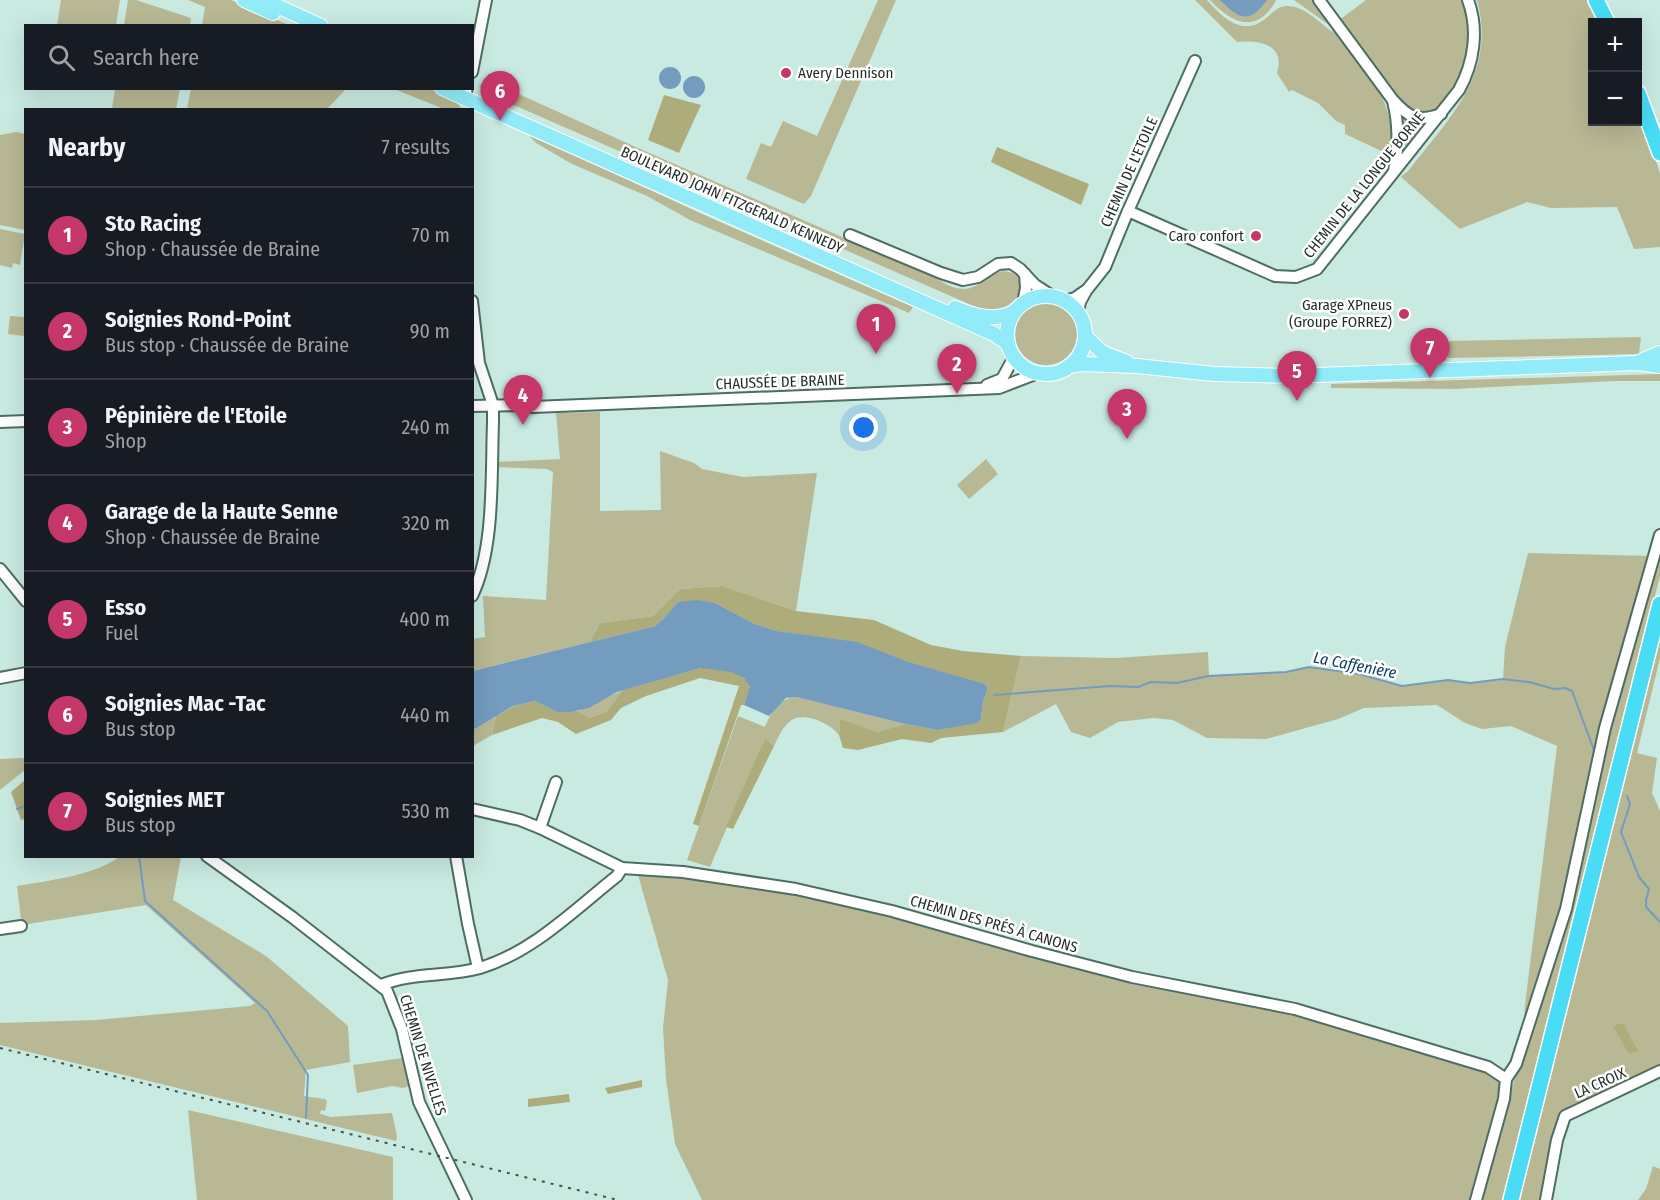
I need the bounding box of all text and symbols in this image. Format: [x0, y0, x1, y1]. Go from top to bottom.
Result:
map controls [1588, 18, 1642, 126]
button: + [1588, 18, 1642, 72]
search box [24, 24, 474, 90]
icon: search [45, 41, 78, 74]
text: Search here [93, 44, 199, 71]
place label: Avery Dennison [798, 64, 893, 82]
marker: Avery Dennison [779, 66, 793, 80]
pin: 6 [480, 72, 520, 121]
button: − [1588, 72, 1642, 126]
street label: CHEMIN DE LA LONGUE BORNE [1300, 108, 1428, 262]
street label: CHEMIN DE L'ETOILE [1097, 114, 1161, 230]
text: Nearby [48, 132, 125, 163]
text: 7 results [382, 135, 450, 159]
street label: BOULEVARD JOHN FITZGERALD KENNEDY [618, 143, 846, 258]
text: Sto Racing [105, 210, 201, 237]
text: 1 [63, 223, 72, 247]
text: 70 m [412, 223, 450, 247]
place label: Caro confort [1169, 227, 1244, 245]
marker: Caro confort [1249, 229, 1263, 243]
text: Shop · Chaussée de Braine [105, 237, 320, 261]
place label: Garage XPneus (Groupe FORREZ) [1289, 296, 1392, 331]
pin: 1 [856, 304, 896, 354]
text: Soignies Rond-Point [105, 306, 291, 333]
marker: Garage XPneus (Groupe FORREZ) [1397, 307, 1411, 321]
text: 2 [63, 319, 72, 343]
text: 90 m [410, 319, 450, 343]
pin: 7 [1410, 328, 1450, 378]
text: Bus stop · Chaussée de Braine [105, 333, 349, 357]
pin: 2 [938, 344, 976, 394]
pin: 5 [1278, 352, 1316, 401]
street label: CHAUSSÉE DE BRAINE [715, 371, 845, 393]
pin: 4 [504, 376, 542, 425]
pin: 3 [1108, 390, 1146, 439]
text: Pépinière de l'Etoile [105, 402, 287, 429]
your location [849, 413, 878, 442]
text: 3 [63, 415, 72, 439]
text: 240 m [401, 415, 450, 439]
text: Shop [105, 429, 147, 453]
text: Garage de la Haute Senne [105, 498, 338, 525]
text: 4 [62, 511, 73, 535]
text: 320 m [402, 511, 450, 535]
text: Shop · Chaussée de Braine [105, 525, 320, 549]
text: Esso [105, 594, 146, 621]
text: 5 [63, 607, 72, 631]
text: 400 m [399, 607, 450, 631]
text: Fuel [105, 621, 139, 645]
water label: La Caffenière [1312, 648, 1399, 682]
text: Soignies Mac -Tac [105, 690, 266, 717]
text: 6 [62, 703, 73, 727]
text: 440 m [400, 703, 450, 727]
text: Bus stop [105, 717, 176, 741]
text: Soignies MET [105, 786, 224, 813]
text: 7 [63, 799, 72, 823]
text: 530 m [401, 799, 450, 823]
text: Bus stop [105, 813, 176, 837]
street label: CHEMIN DES PRÉS À CANONS [908, 891, 1080, 957]
street label: CHEMIN DE NIVELLES [396, 992, 450, 1118]
street label: LA CROIX [1571, 1063, 1629, 1102]

